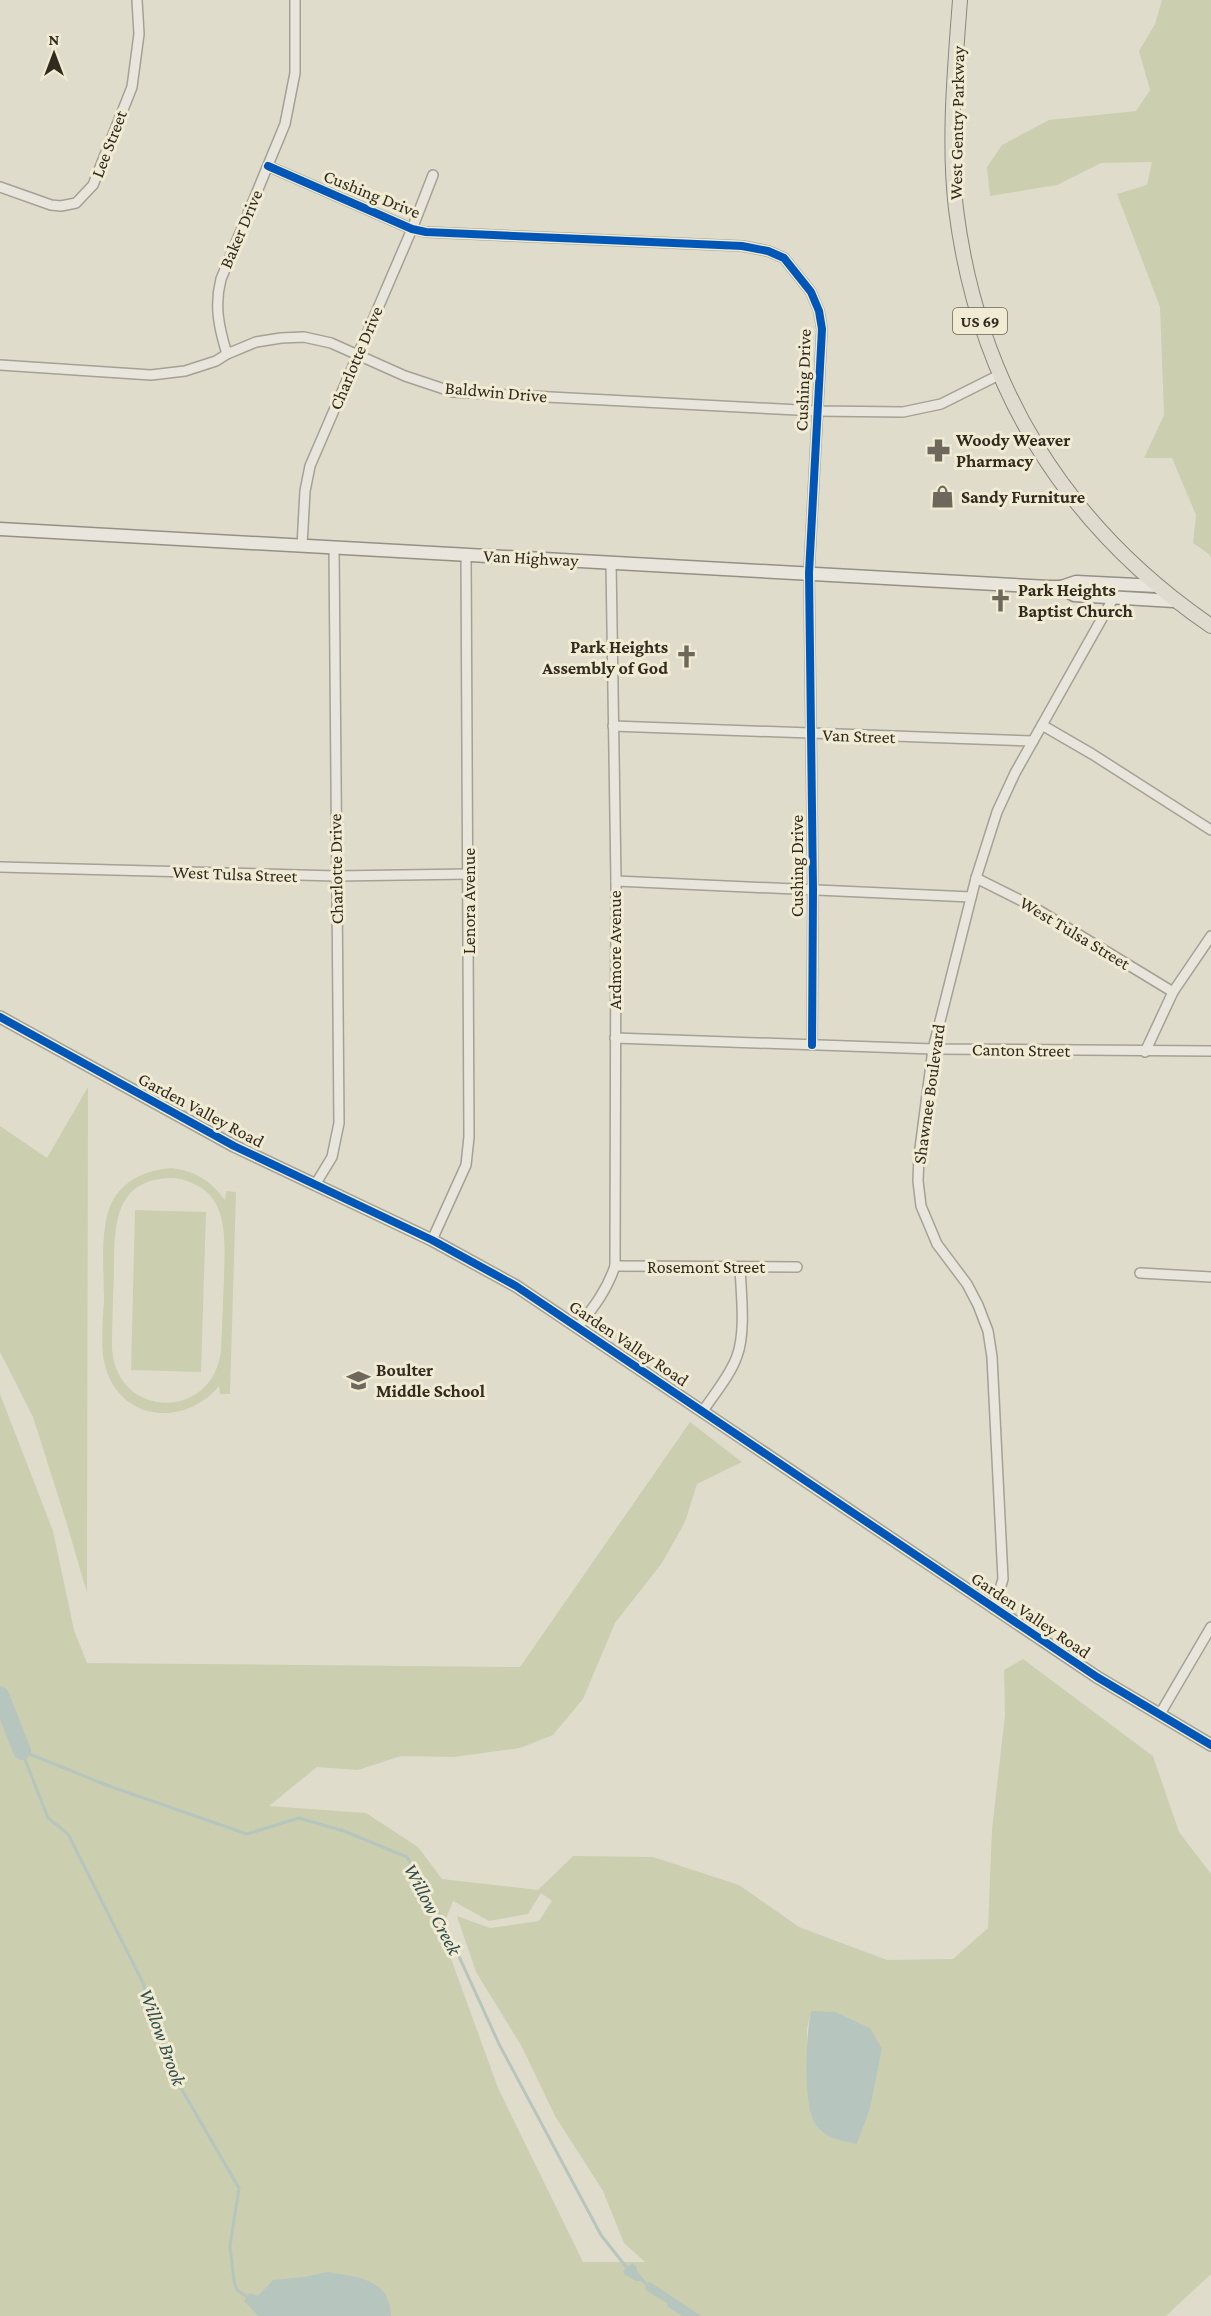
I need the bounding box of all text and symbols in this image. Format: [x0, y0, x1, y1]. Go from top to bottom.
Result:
north arrow [24, 24, 84, 84]
text: N [49, 31, 60, 48]
street label: West Gentry Parkway [946, 45, 968, 200]
street label: Lee Street [87, 107, 131, 180]
street label: Cushing Drive [321, 166, 423, 222]
street label: Baker Drive [215, 187, 267, 271]
street label: Charlotte Drive [325, 303, 387, 413]
road number: US 69 [953, 308, 1007, 334]
street label: Cushing Drive [791, 328, 815, 432]
street label: Baldwin Drive [444, 378, 548, 406]
place label: Woody Weaver Pharmacy [955, 430, 1070, 471]
pharmacy icon: Woody Weaver Pharmacy [925, 437, 951, 463]
shop icon: Sandy Furniture [930, 484, 956, 510]
place label: Sandy Furniture [961, 487, 1085, 507]
street label: Van Highway [483, 546, 580, 571]
place label: Park Heights Baptist Church [1018, 580, 1133, 621]
church icon: Park Heights Baptist Church [987, 587, 1013, 613]
place label: Park Heights Assembly of God [541, 637, 668, 678]
church icon: Park Heights Assembly of God [673, 644, 699, 670]
street label: Van Street [822, 725, 897, 747]
street label: Charlotte Drive [325, 813, 347, 925]
street label: Cushing Drive [787, 815, 807, 917]
street label: Lenora Avenue [459, 848, 479, 954]
street label: West Tulsa Street [172, 862, 299, 886]
street label: Ardmore Avenue [605, 890, 625, 1010]
street label: West Tulsa Street [1016, 892, 1135, 974]
street label: Shawnee Boulevard [909, 1022, 949, 1165]
street label: Canton Street [972, 1039, 1071, 1061]
street label: Garden Valley Road [135, 1068, 268, 1152]
street label: Rosemont Street [647, 1257, 766, 1277]
street label: Garden Valley Road [566, 1296, 693, 1391]
place label: Boulter Middle School [376, 1360, 485, 1401]
school or university icon: Boulter Middle School [345, 1367, 371, 1393]
street label: Garden Valley Road [968, 1568, 1095, 1663]
water label: Willow Creek [400, 1859, 467, 1960]
water label: Willow Brook [135, 1985, 191, 2090]

